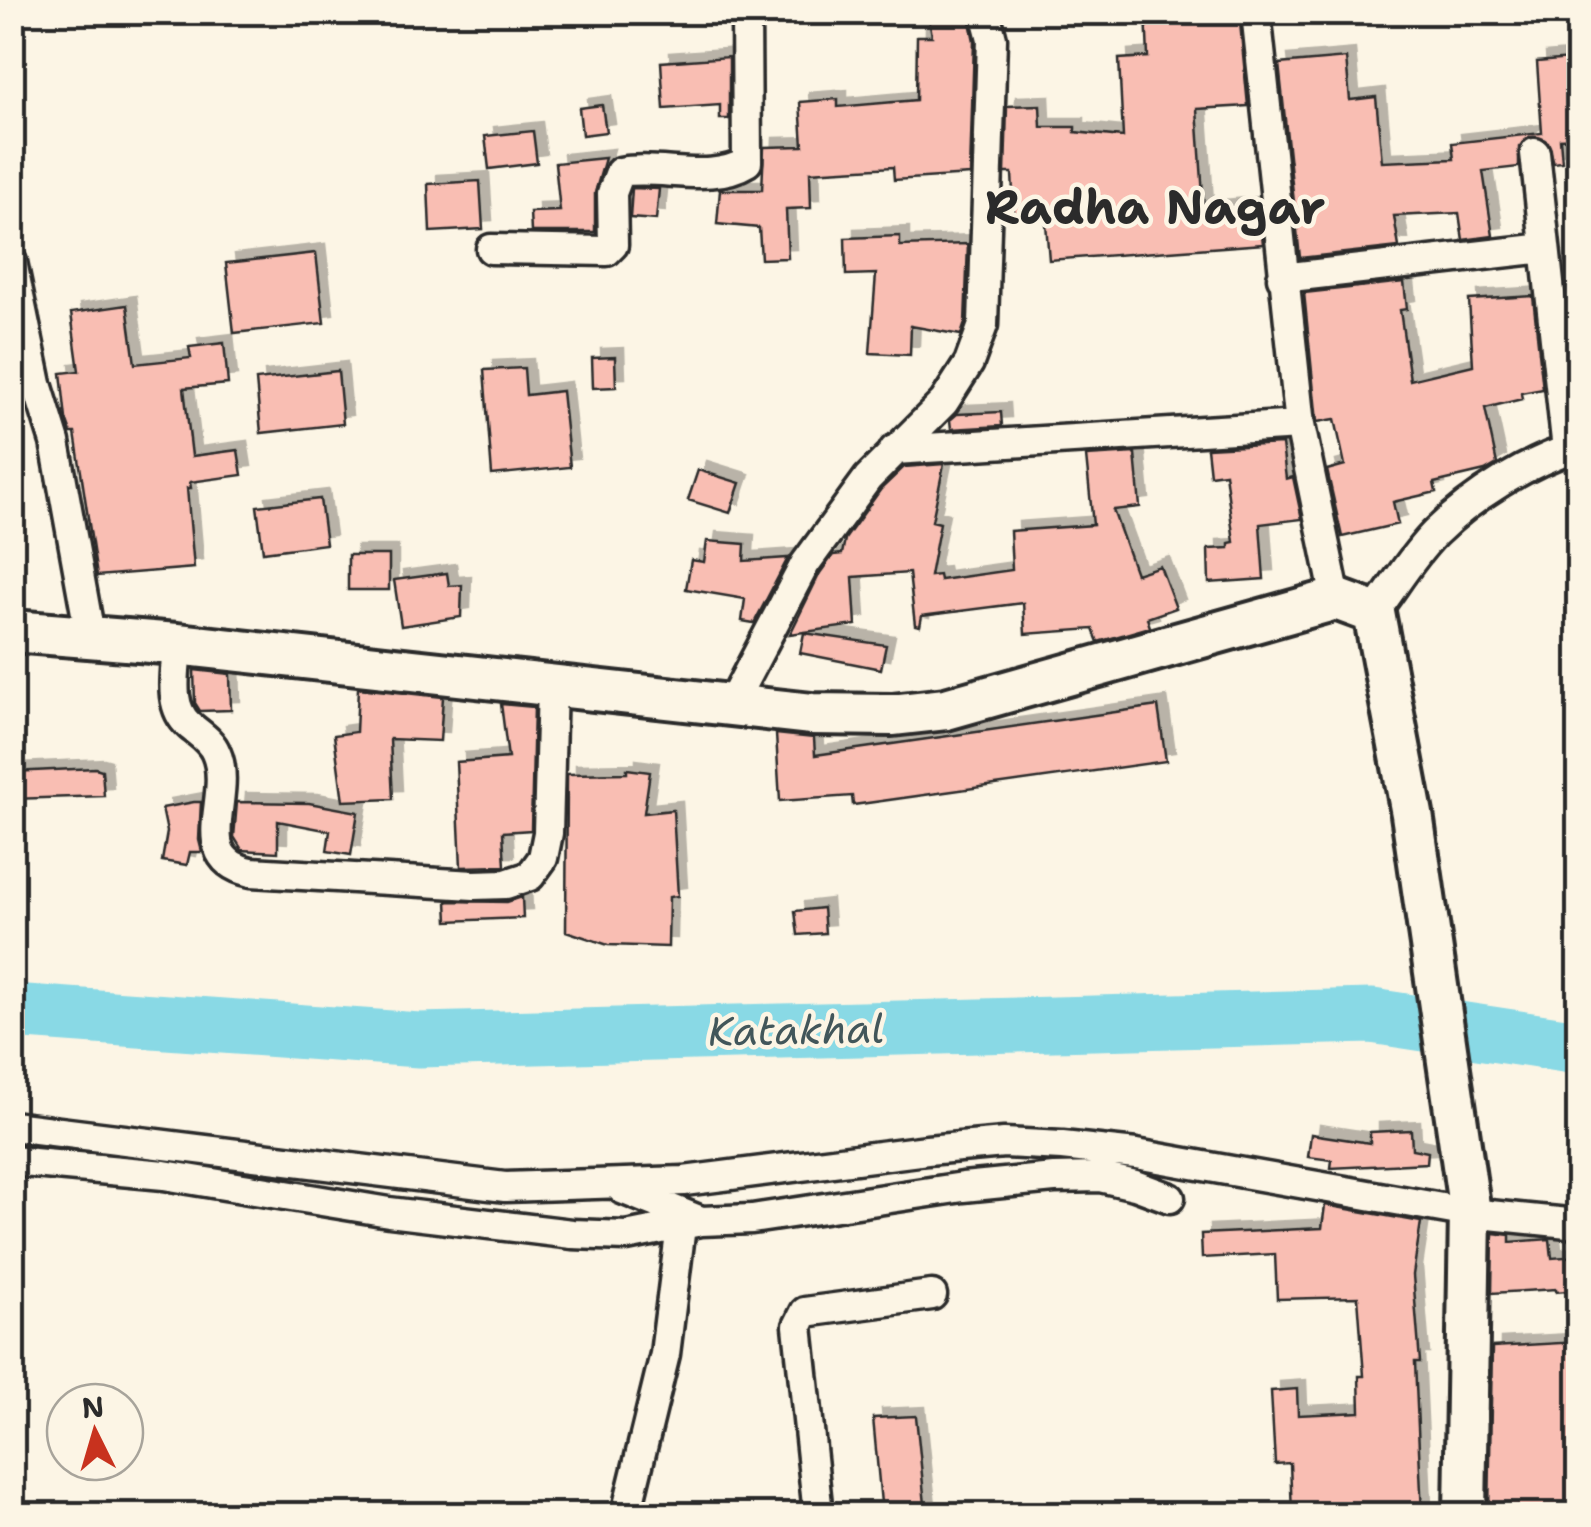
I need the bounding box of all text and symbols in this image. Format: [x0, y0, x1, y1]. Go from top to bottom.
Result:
district label: Radha Nagar [984, 175, 1326, 239]
water label: Katakhal [708, 1001, 884, 1059]
north arrow [45, 1382, 145, 1482]
text: N [80, 1387, 106, 1427]

